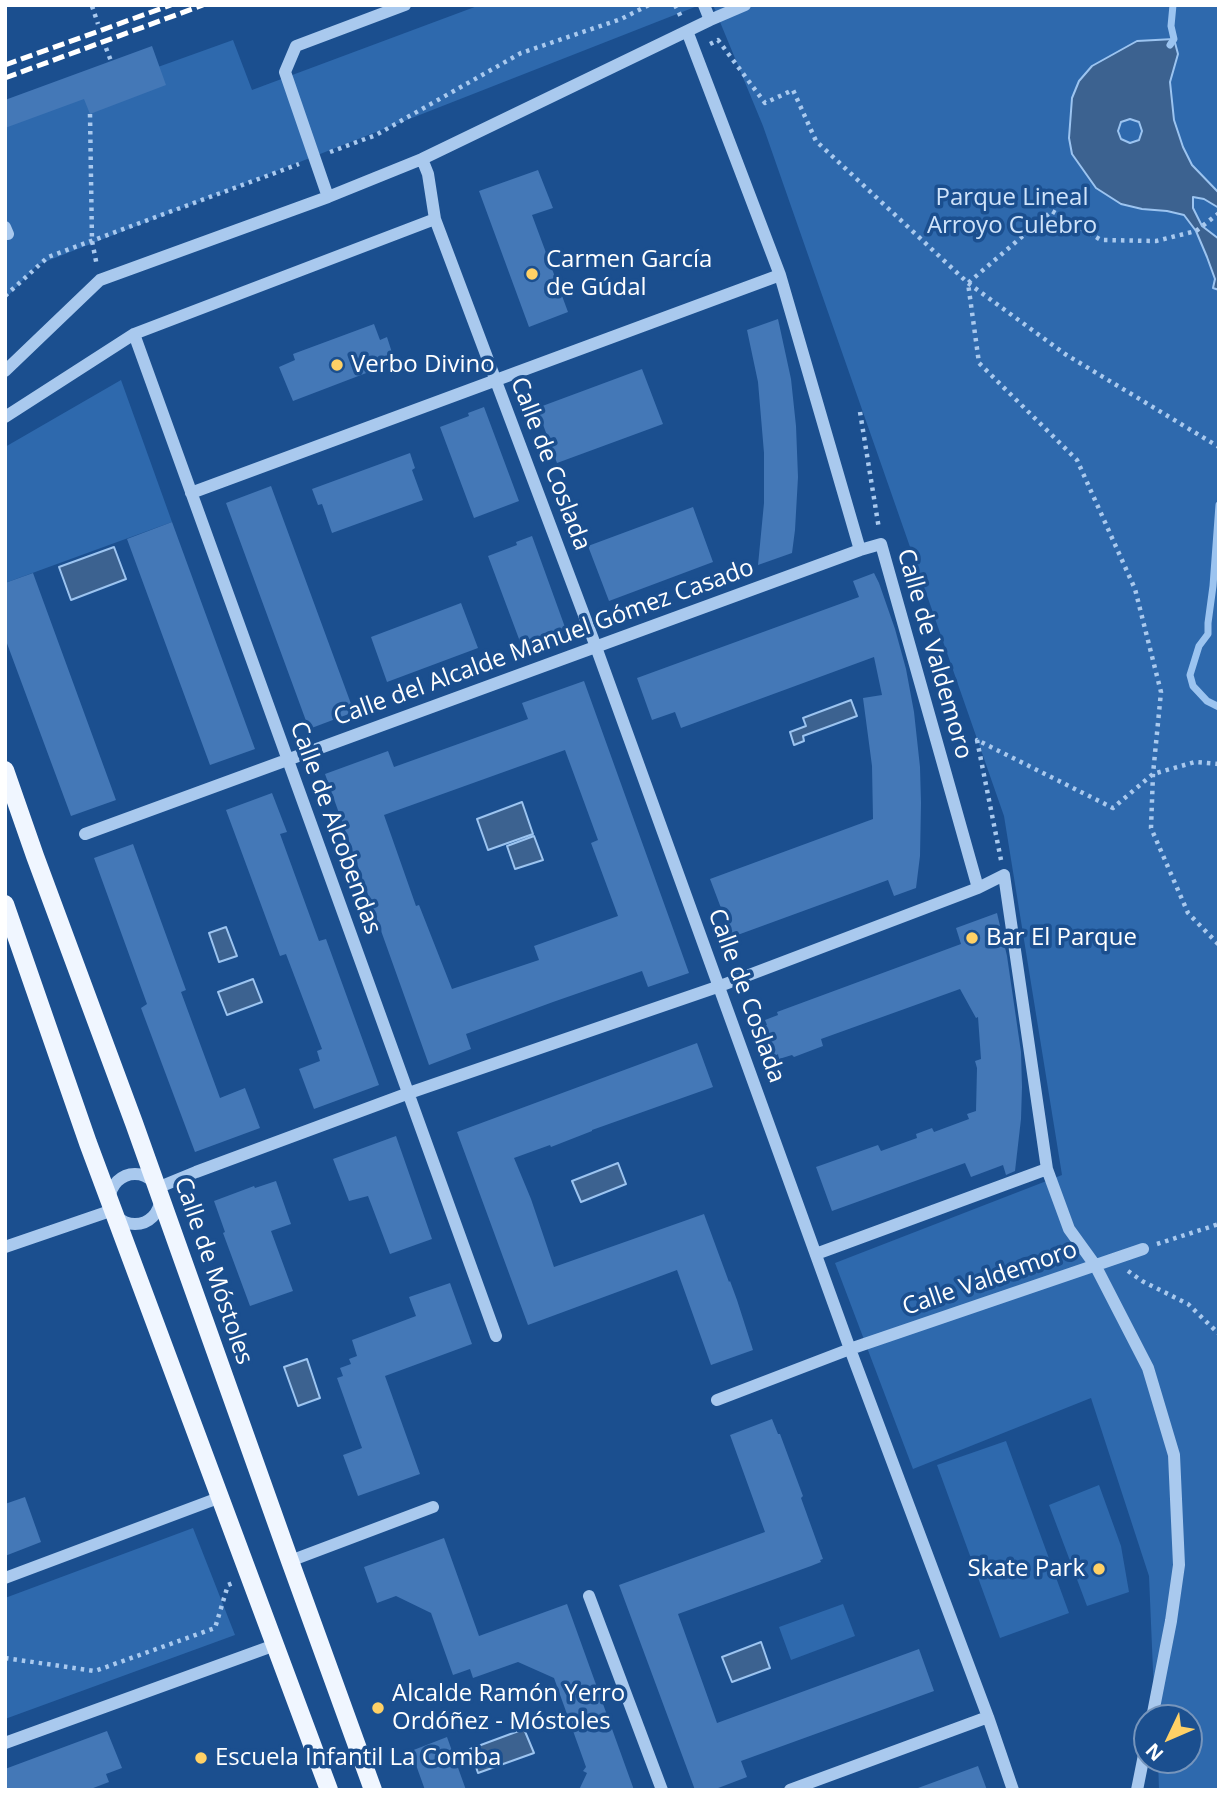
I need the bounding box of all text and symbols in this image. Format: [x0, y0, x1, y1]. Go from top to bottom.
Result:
park label: Parque Lineal Arroyo Culebro [927, 184, 1097, 240]
place label: Carmen García de Gúdal [546, 246, 712, 302]
marker: Carmen García de Gúdal [524, 266, 540, 282]
place label: Verbo Divino [351, 351, 495, 379]
marker: Verbo Divino [329, 357, 345, 373]
street label: Calle de Coslada [504, 373, 596, 555]
street label: Calle de Valdemoro [890, 546, 978, 762]
street label: Calle del Alcalde Manuel Gómez Casado [330, 553, 758, 733]
street label: Calle de Alcobendas [283, 718, 387, 938]
street label: Calle de Coslada [701, 905, 791, 1087]
place label: Bar El Parque [986, 924, 1137, 952]
marker: Bar El Parque [964, 930, 980, 946]
street label: Calle de Móstoles [167, 1174, 259, 1368]
street label: Calle Valdemoro [899, 1236, 1081, 1322]
place label: Skate Park [967, 1555, 1085, 1583]
marker: Skate Park [1091, 1561, 1107, 1577]
place label: Alcalde Ramón Yerro Ordóñez - Móstoles [392, 1680, 625, 1736]
marker: Alcalde Ramón Yerro Ordóñez - Móstoles [370, 1700, 386, 1716]
north arrow [1133, 1704, 1203, 1774]
text: N [1140, 1738, 1169, 1767]
place label: Escuela Infantil La Comba [215, 1744, 501, 1772]
marker: Escuela Infantil La Comba [193, 1750, 209, 1766]

